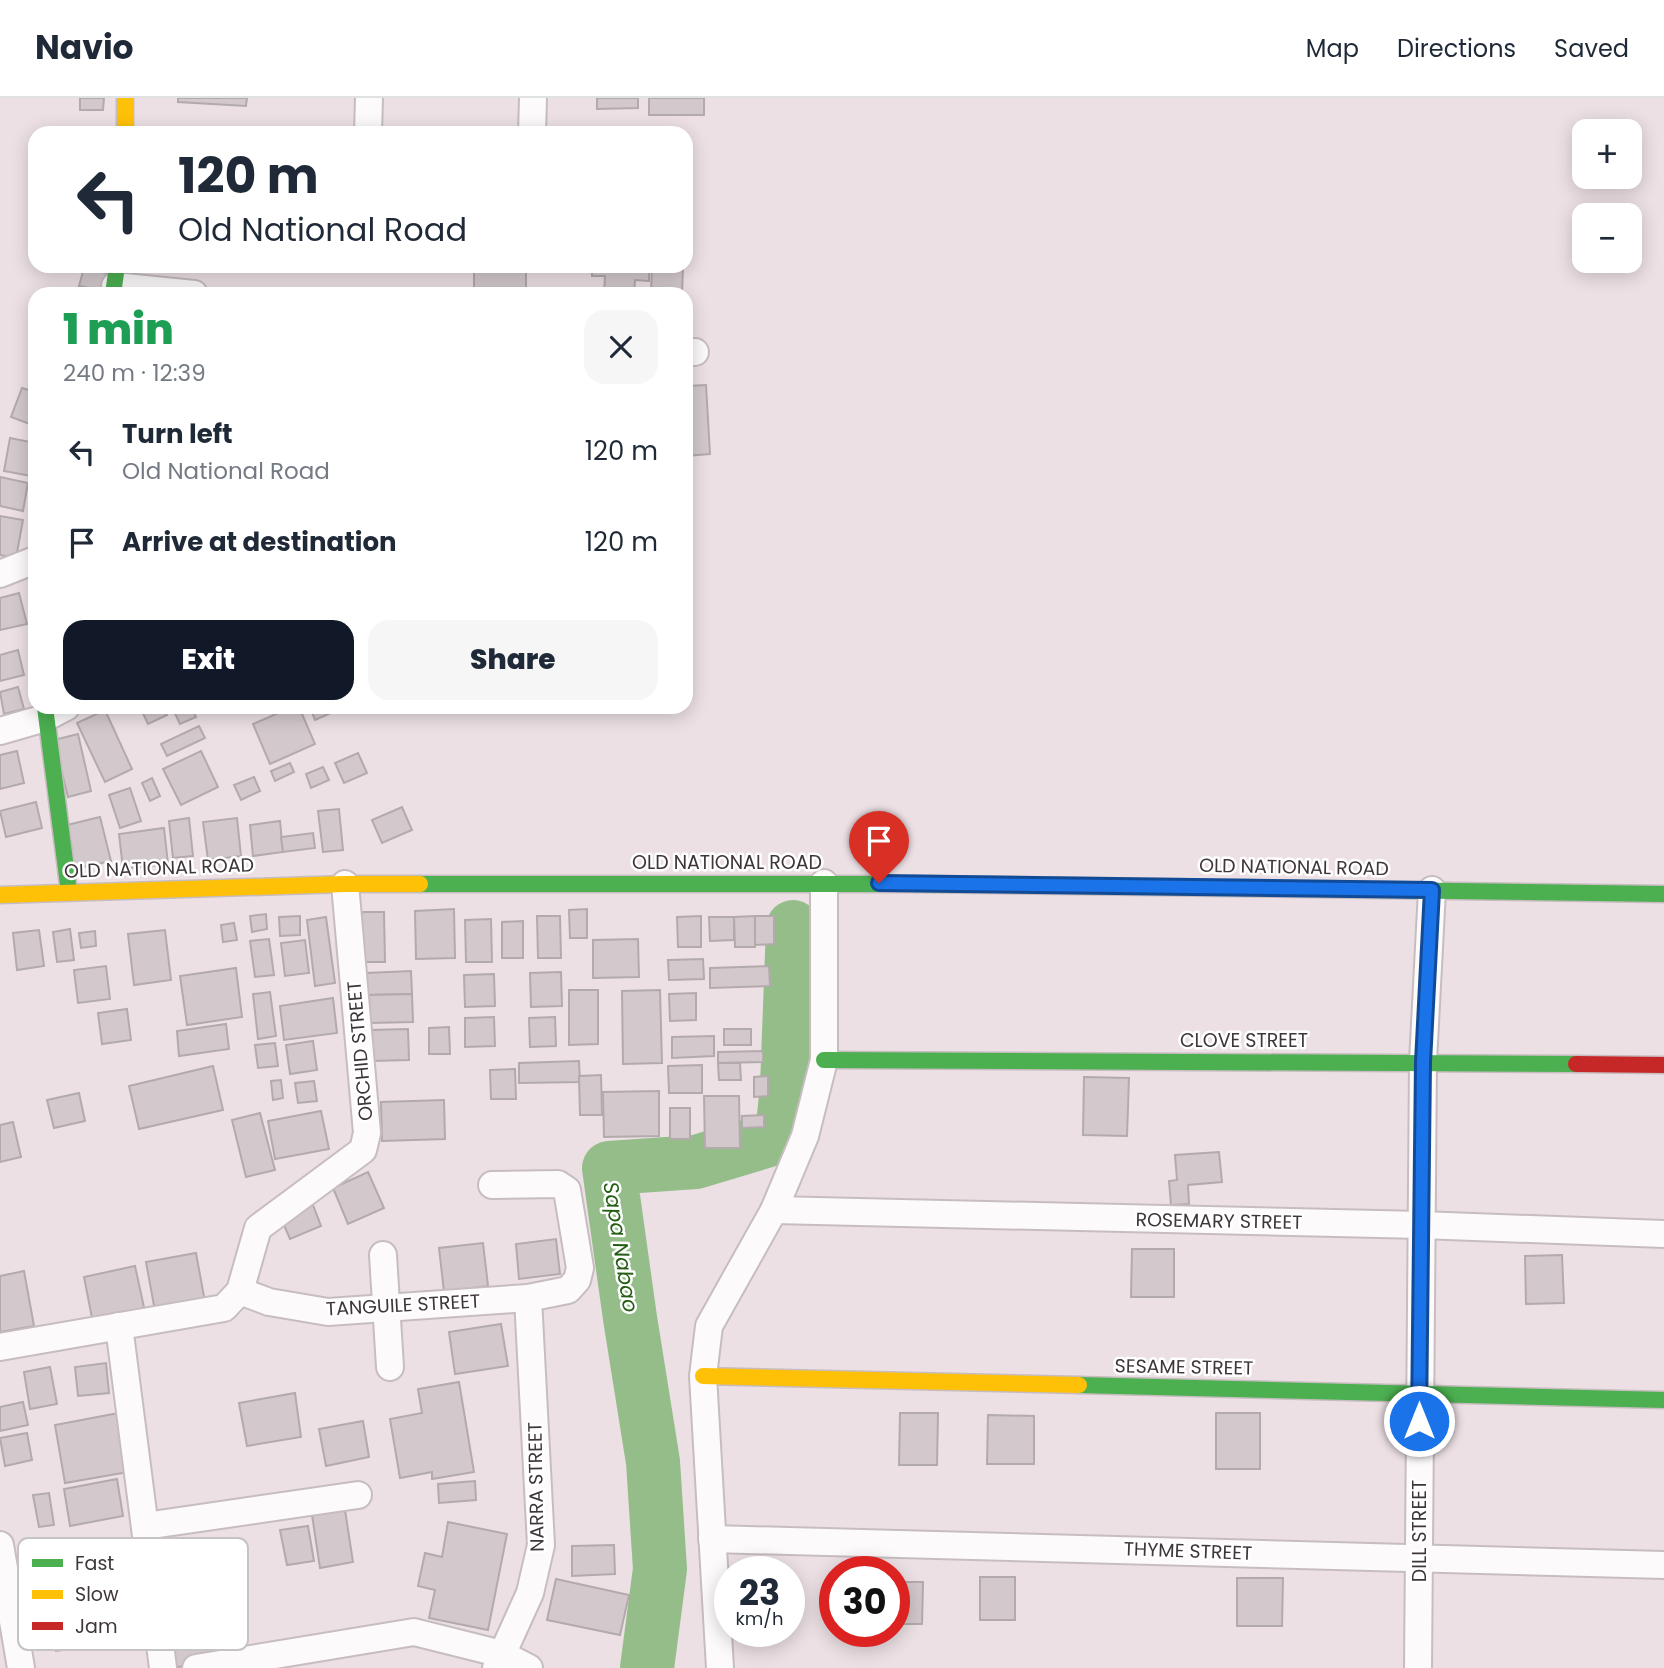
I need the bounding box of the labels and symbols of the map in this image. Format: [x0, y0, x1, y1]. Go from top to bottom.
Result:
pin [849, 811, 909, 883]
street label: OLD NATIONAL ROAD [632, 849, 822, 876]
street label: OLD NATIONAL ROAD [64, 851, 254, 885]
street label: OLD NATIONAL ROAD [1199, 852, 1389, 882]
street label: ORCHID STREET [340, 980, 380, 1122]
street label: CLOVE STREET [1180, 1027, 1308, 1054]
water label: Sapa Nabao [596, 1180, 646, 1314]
street label: ROSEMARY STREET [1135, 1206, 1303, 1236]
street label: TANGUILE STREET [325, 1287, 481, 1323]
street label: SESAME STREET [1114, 1352, 1254, 1382]
position arrow [1382, 1384, 1456, 1458]
street label: NARRA STREET [521, 1422, 551, 1552]
street label: DILL STREET [1406, 1480, 1433, 1582]
street label: THYME STREET [1123, 1535, 1253, 1567]
legend [18, 1538, 248, 1650]
text: Fast [75, 1550, 114, 1577]
speed limit sign: 30 [819, 1556, 910, 1647]
text: Slow [75, 1581, 119, 1608]
text: Jam [75, 1613, 117, 1640]

